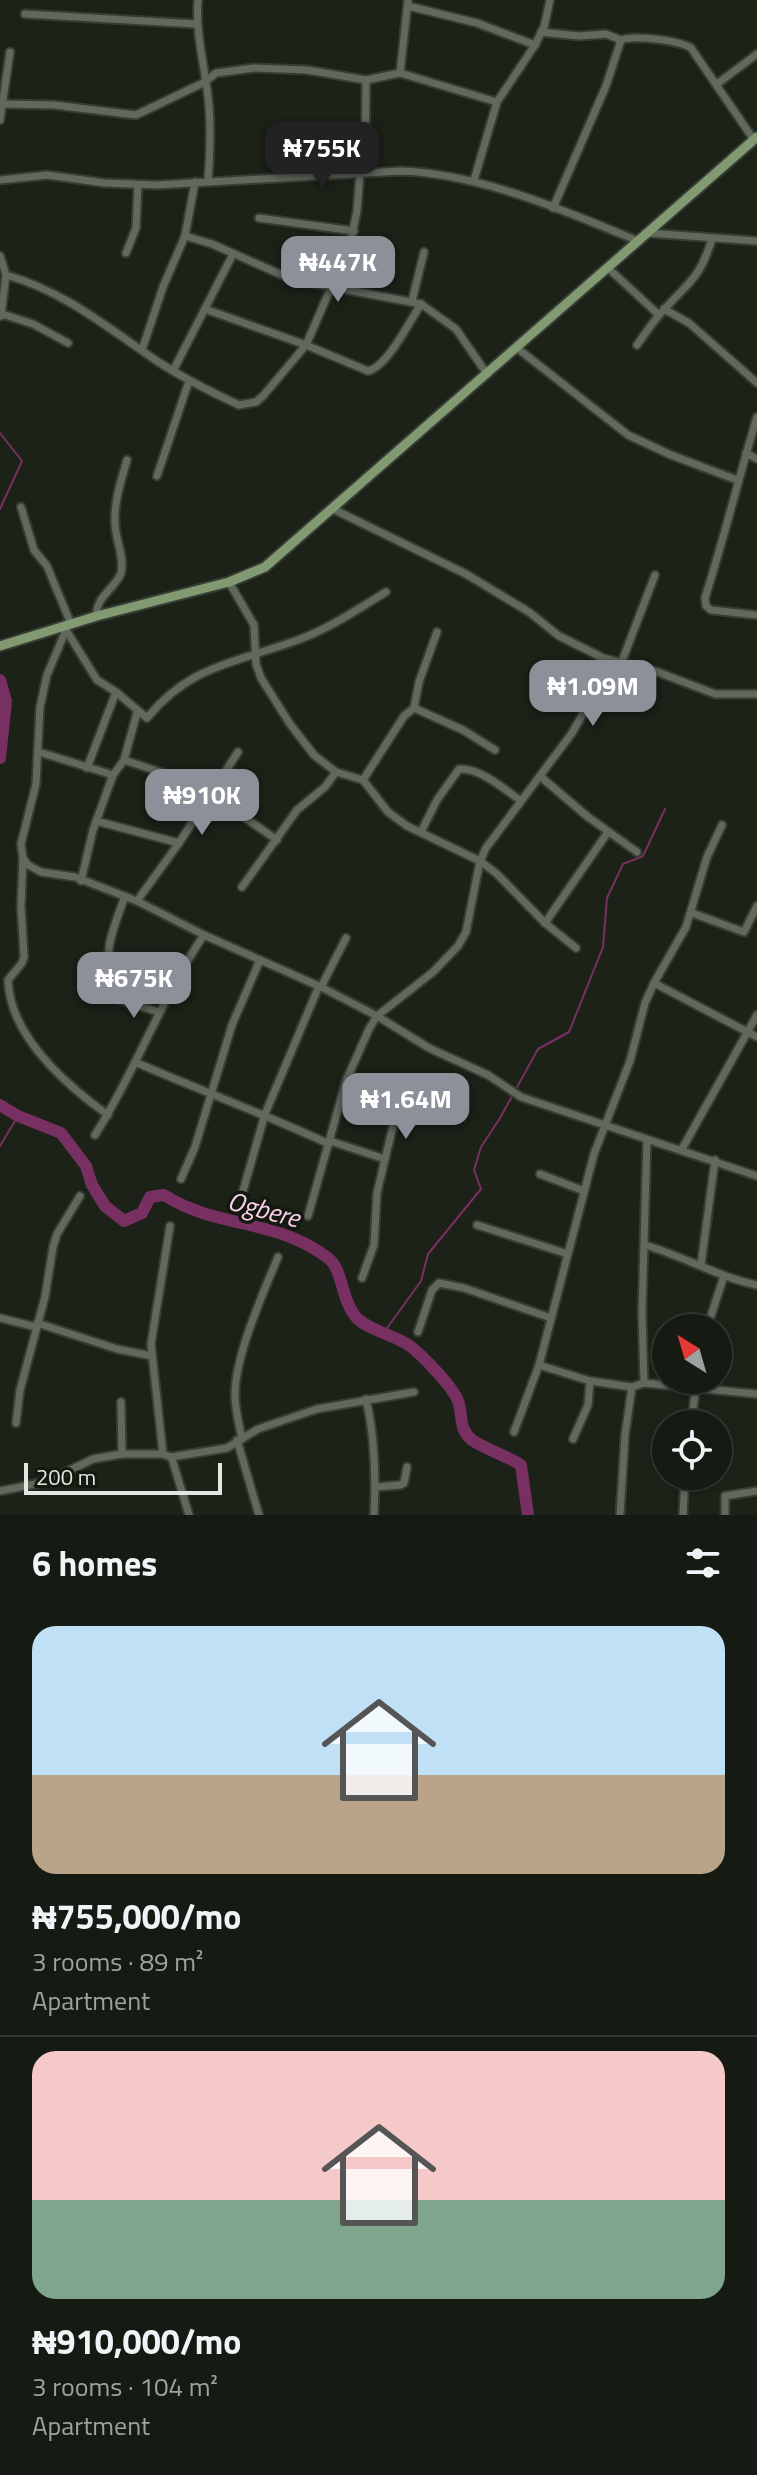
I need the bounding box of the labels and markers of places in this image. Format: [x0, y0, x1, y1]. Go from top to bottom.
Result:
pin: ₦755K [266, 122, 378, 190]
pin: ₦447K [282, 236, 394, 304]
pin: ₦1.09M [528, 660, 658, 728]
pin: ₦910K [146, 769, 258, 837]
pin: ₦675K [78, 952, 190, 1020]
pin: ₦1.64M [341, 1073, 471, 1141]

